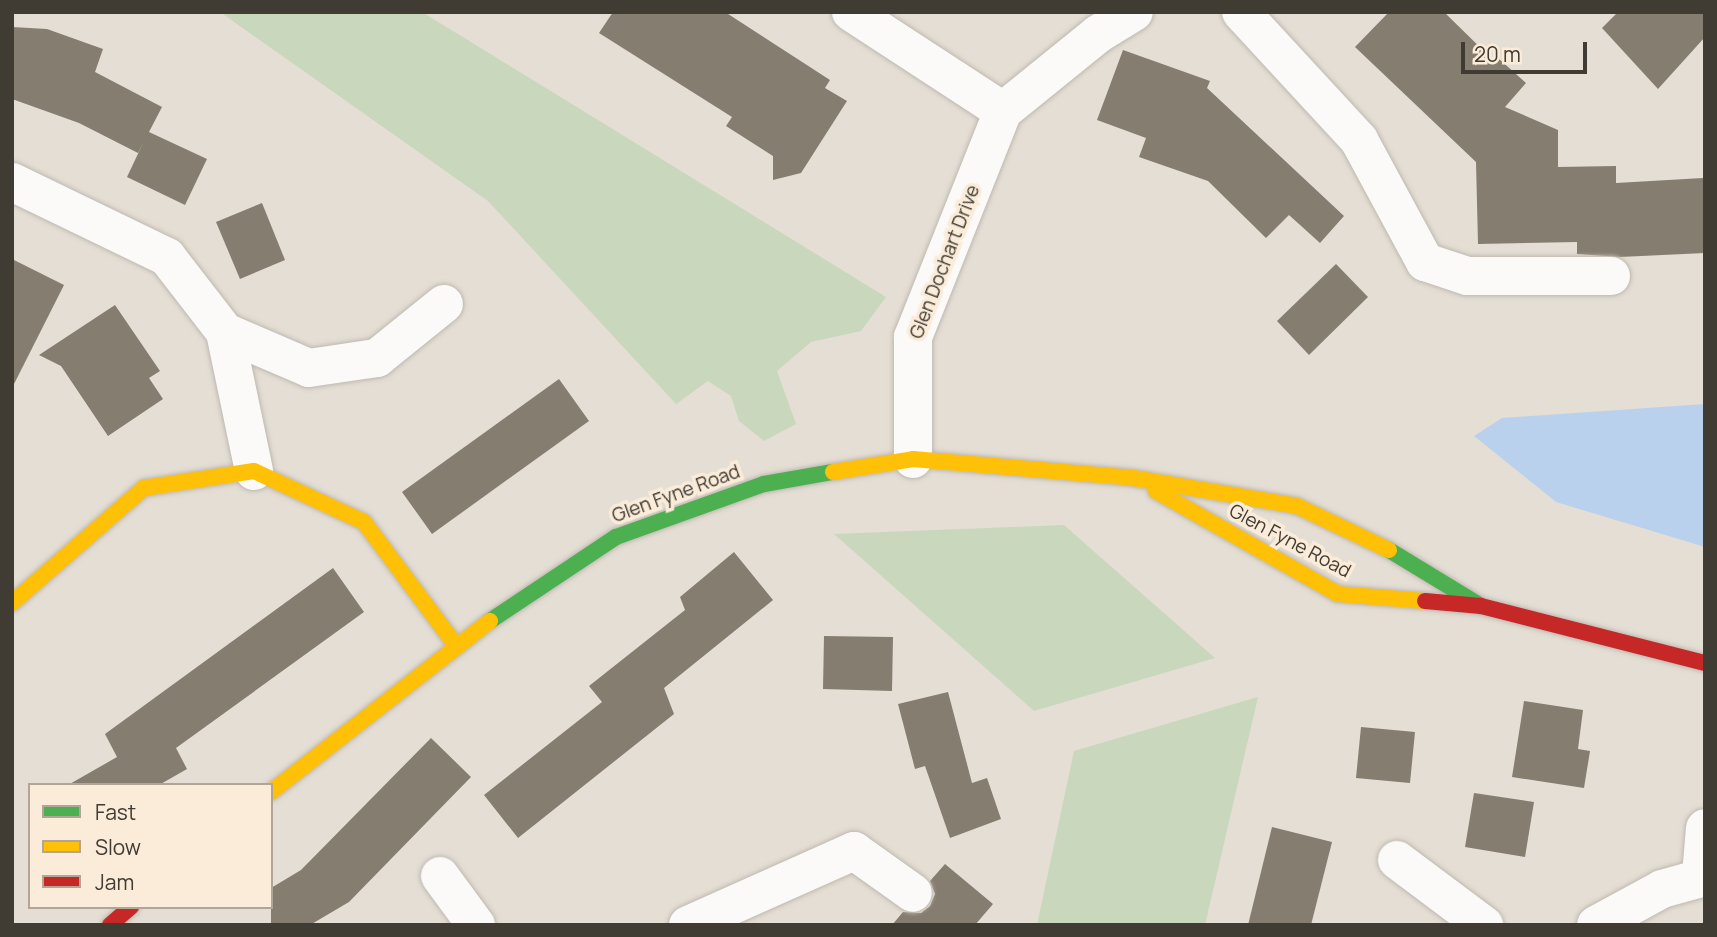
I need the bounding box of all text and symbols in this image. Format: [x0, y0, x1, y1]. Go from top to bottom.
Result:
scale bar [1465, 28, 1591, 72]
text: 20 m [1474, 40, 1521, 68]
street label: Glen Dochart Drive [905, 182, 985, 342]
street label: Glen Fyne Road [609, 460, 743, 528]
street label: Glen Fyne Road [1225, 499, 1355, 583]
legend [28, 783, 273, 909]
text: Fast [95, 798, 136, 826]
text: Slow [95, 833, 141, 861]
text: Jam [95, 868, 134, 896]

